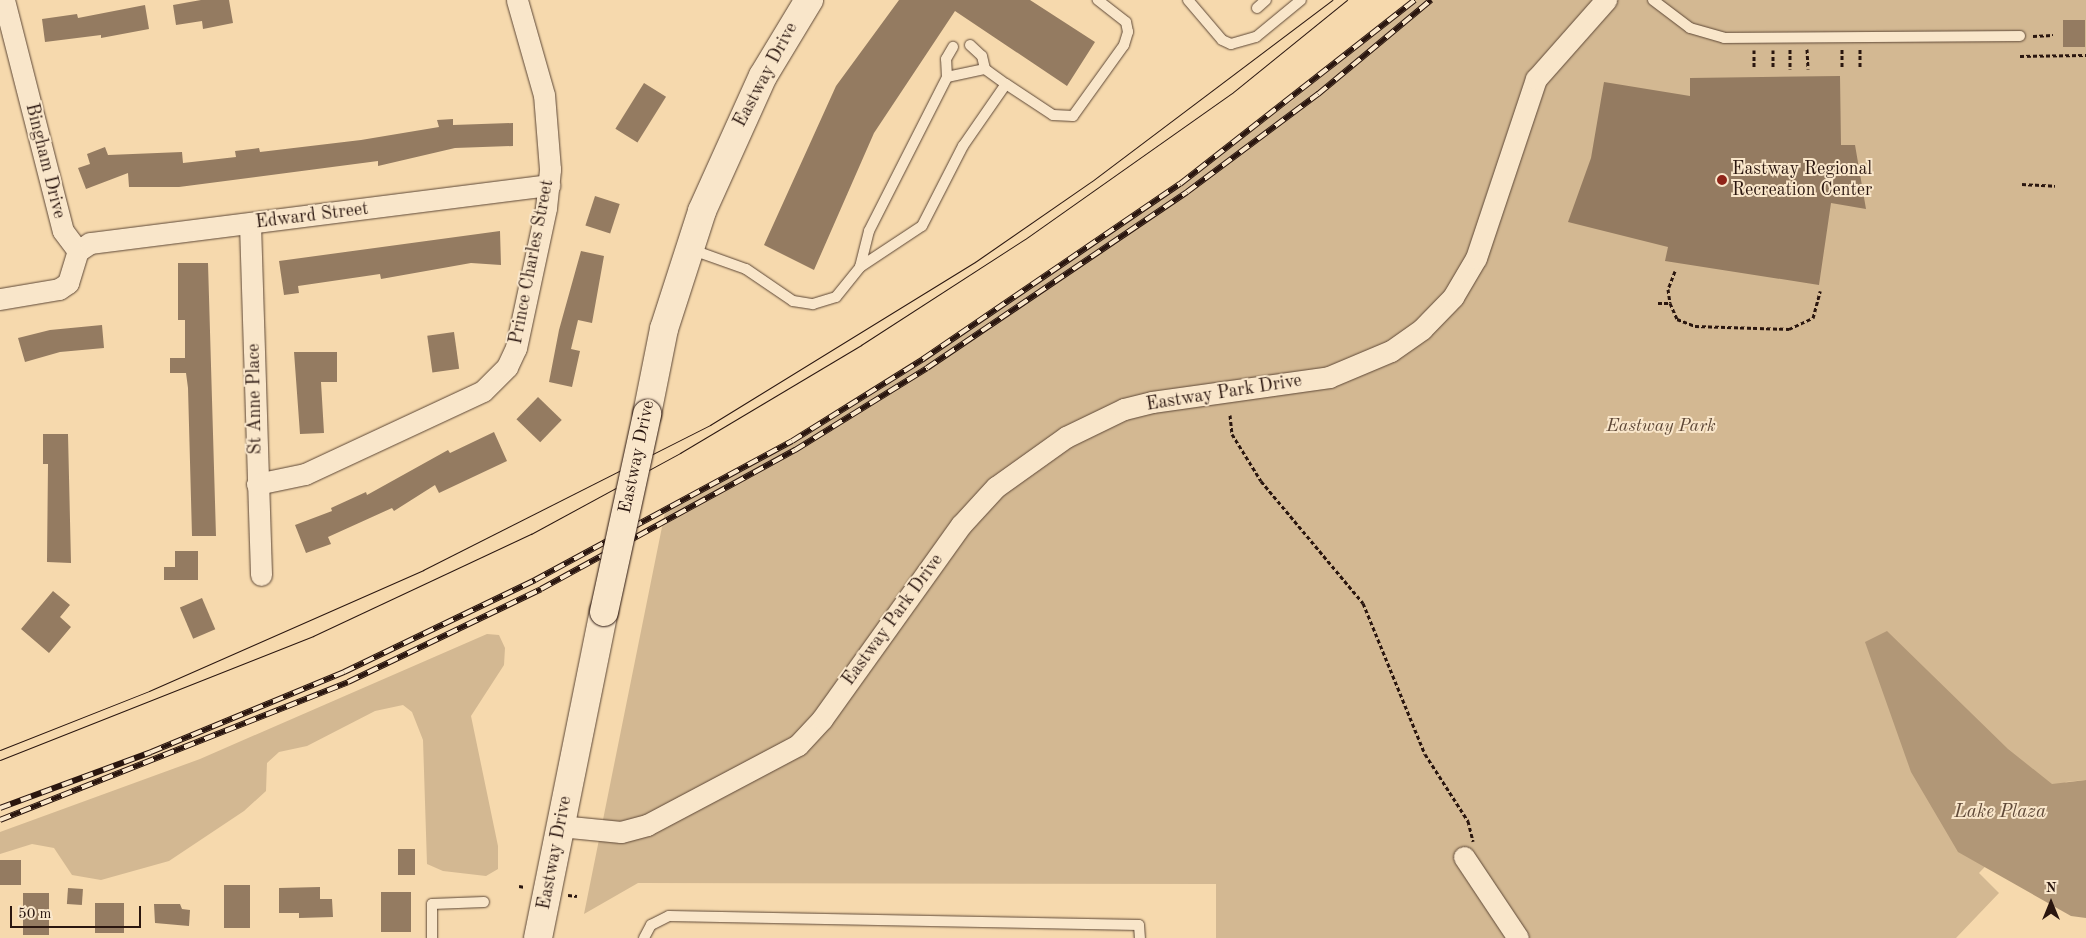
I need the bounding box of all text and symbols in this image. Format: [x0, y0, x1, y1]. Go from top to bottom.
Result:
street label: Eastway Drive [729, 19, 803, 131]
street label: Bingham Drive [20, 101, 70, 221]
place label: Eastway Regional Recreation Center [1732, 159, 1872, 202]
marker: Eastway Regional Recreation Center [1716, 174, 1728, 186]
street label: Prince Charles Street [505, 178, 559, 346]
street label: Edward Street [254, 198, 370, 234]
street label: St Anne Place [243, 343, 267, 455]
street label: Eastway Park Drive [1145, 370, 1303, 416]
street label: Eastway Drive [614, 398, 660, 516]
park label: Eastway Park [1606, 415, 1716, 437]
street label: Eastway Park Drive [838, 550, 948, 690]
street label: Eastway Drive [533, 794, 577, 912]
water label: Lake Plaza [1954, 802, 2046, 824]
north arrow [2026, 878, 2076, 928]
text: N [2046, 881, 2056, 895]
scale bar [12, 896, 144, 928]
text: 50 m [18, 907, 52, 922]

